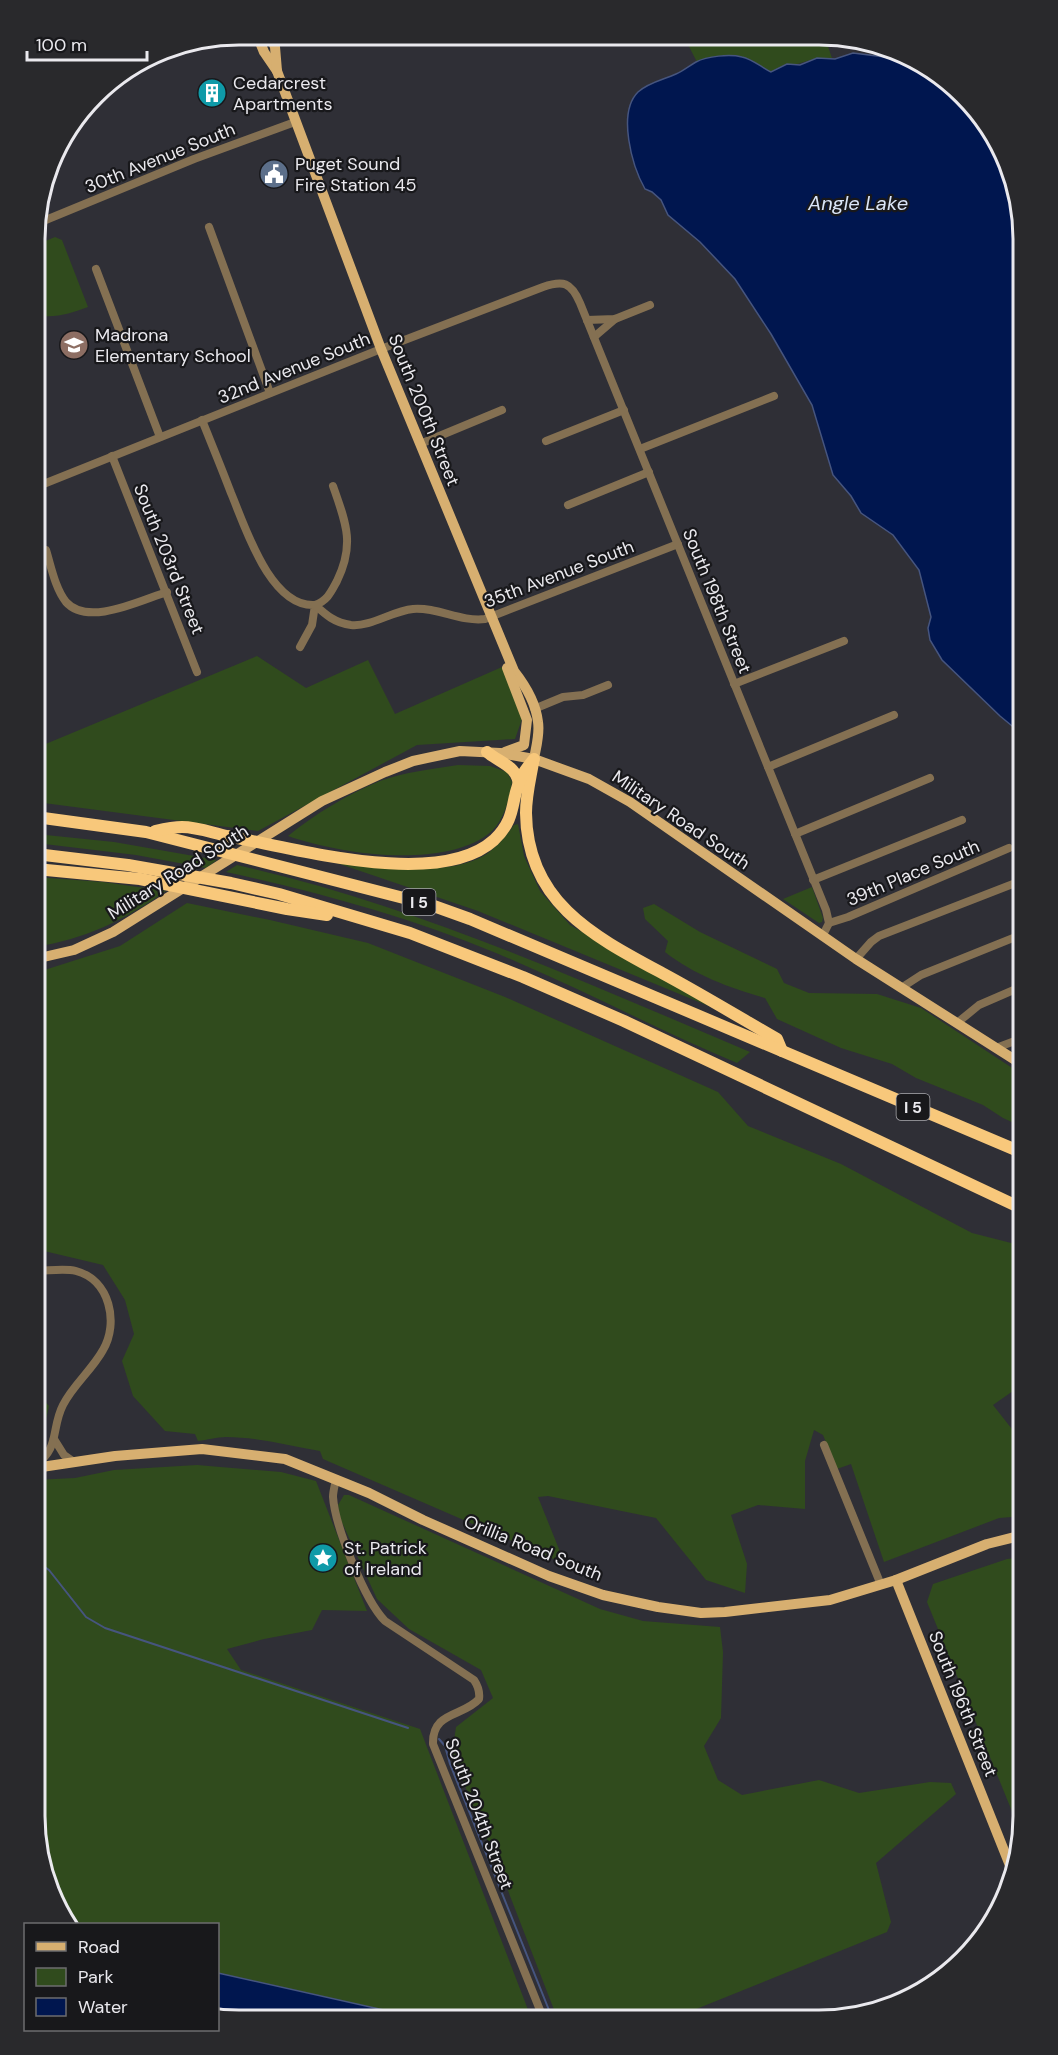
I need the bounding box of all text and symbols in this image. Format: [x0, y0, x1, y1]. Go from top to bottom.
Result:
scale bar [27, 24, 147, 62]
text: 100 m [36, 33, 87, 57]
place label: Cedarcrest Apartments [233, 71, 332, 116]
building icon: Cedarcrest Apartments [196, 77, 228, 109]
street label: 30th Avenue South [81, 117, 239, 199]
place label: Puget Sound Fire Station 45 [295, 152, 416, 197]
public building icon: Puget Sound Fire Station 45 [258, 158, 290, 190]
water label: Angle Lake [807, 190, 908, 216]
place label: Madrona Elementary School [95, 323, 251, 368]
street label: 32nd Avenue South [214, 326, 374, 410]
school or university icon: Madrona Elementary School [58, 329, 90, 361]
street label: South 200th Street [383, 331, 465, 489]
street label: South 203rd Street [128, 480, 210, 638]
street label: South 198th Street [677, 525, 757, 677]
street label: 35th Avenue South [481, 534, 637, 614]
street label: Military Road South [607, 765, 755, 875]
street label: Military Road South [103, 819, 253, 925]
street label: 39th Place South [843, 834, 983, 912]
road number: I 5 [402, 889, 436, 915]
road number: I 5 [896, 1094, 930, 1120]
street label: Orillia Road South [460, 1509, 606, 1587]
place label: St. Patrick of Ireland [344, 1536, 427, 1581]
place icon: St. Patrick of Ireland [307, 1542, 339, 1574]
street label: South 196th Street [923, 1628, 1003, 1780]
street label: South 204th Street [439, 1735, 519, 1893]
legend [24, 1923, 219, 2031]
text: Road [78, 1935, 120, 1959]
text: Park [78, 1965, 114, 1989]
text: Water [78, 1995, 128, 2019]

